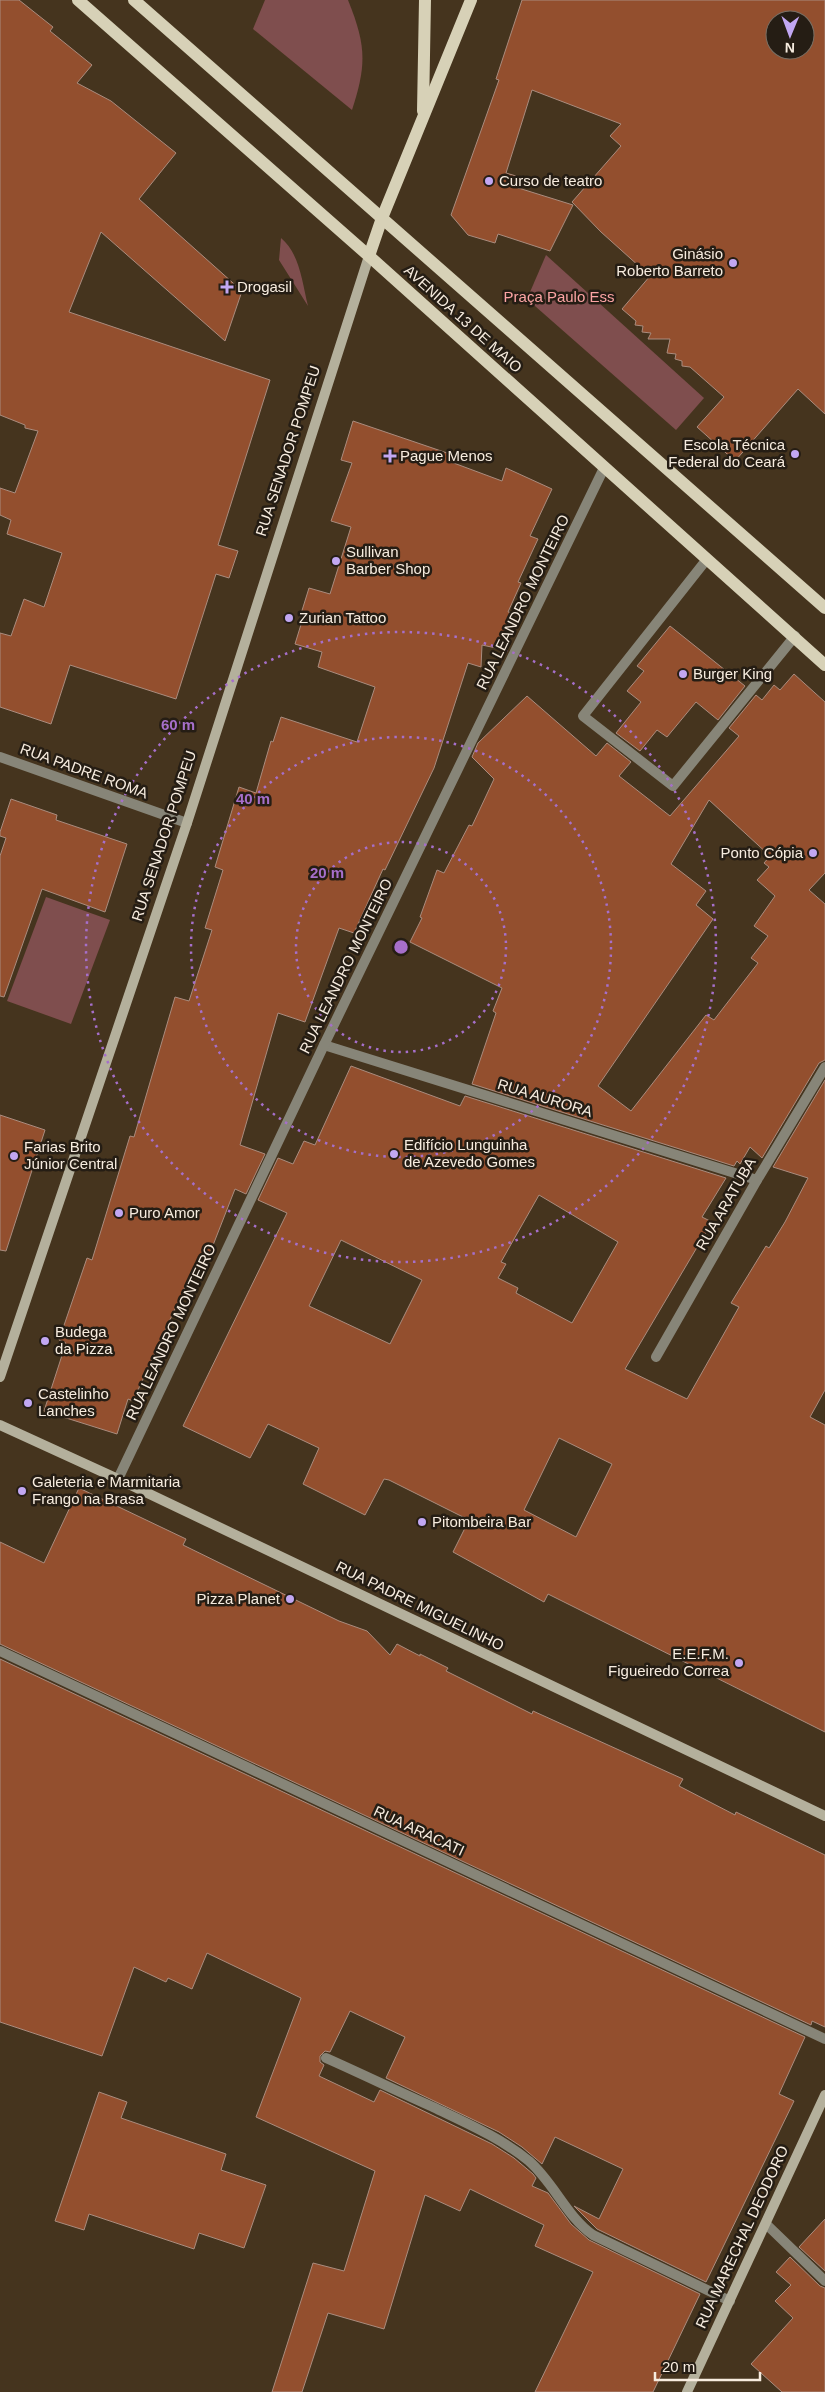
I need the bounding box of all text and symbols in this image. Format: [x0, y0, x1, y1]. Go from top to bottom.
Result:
north arrow [765, 10, 815, 60]
text: N [785, 40, 795, 56]
place label: Curso de teatro [499, 172, 602, 189]
marker: Curso de teatro [483, 175, 495, 187]
place label: Ginásio Roberto Barreto [616, 245, 723, 279]
marker: Ginásio Roberto Barreto [727, 257, 739, 269]
street label: AVENIDA 13 DE MAIO [401, 261, 526, 376]
place label: Drogasil [237, 278, 292, 295]
marker: Drogasil [221, 281, 233, 293]
park label: Praça Paulo Ess [504, 288, 614, 305]
street label: RUA SENADOR POMPEU [252, 363, 323, 538]
place label: Escola Técnica Federal do Ceará [668, 436, 786, 470]
place label: Pague Menos [400, 447, 493, 464]
marker: Escola Técnica Federal do Ceará [789, 448, 801, 460]
marker: Pague Menos [384, 450, 396, 462]
street label: RUA LEANDRO MONTEIRO [473, 512, 572, 692]
place label: Sullivan Barber Shop [346, 543, 430, 577]
marker: Sullivan Barber Shop [330, 555, 342, 567]
place label: Zurian Tattoo [299, 609, 386, 626]
marker: Zurian Tattoo [283, 612, 295, 624]
place label: Burger King [693, 665, 772, 682]
marker: Burger King [677, 668, 689, 680]
text: 60 m [161, 716, 195, 733]
street label: RUA PADRE ROMA [18, 739, 150, 802]
street label: RUA SENADOR POMPEU [128, 748, 199, 923]
text: 40 m [236, 790, 270, 807]
place label: Ponto Cópia [720, 844, 804, 861]
marker: Ponto Cópia [807, 847, 819, 859]
text: 20 m [310, 864, 344, 881]
street label: RUA LEANDRO MONTEIRO [296, 876, 395, 1056]
centre of rings [392, 938, 410, 956]
street label: RUA AURORA [496, 1075, 595, 1120]
place label: Edifício Lunguinha de Azevedo Gomes [404, 1136, 535, 1170]
place label: Farias Brito Júnior Central [24, 1138, 117, 1172]
marker: Edifício Lunguinha de Azevedo Gomes [388, 1148, 400, 1160]
marker: Farias Brito Júnior Central [8, 1150, 20, 1162]
street label: RUA ARATUBA [692, 1155, 759, 1253]
place label: Puro Amor [129, 1204, 200, 1221]
marker: Puro Amor [113, 1207, 125, 1219]
street label: RUA LEANDRO MONTEIRO [122, 1241, 219, 1423]
place label: Budega da Pizza [55, 1323, 113, 1357]
marker: Budega da Pizza [39, 1335, 51, 1347]
place label: Castelinho Lanches [38, 1385, 109, 1419]
marker: Castelinho Lanches [22, 1397, 34, 1409]
place label: Galeteria e Marmitaria Frango na Brasa [32, 1473, 181, 1507]
marker: Galeteria e Marmitaria Frango na Brasa [16, 1485, 28, 1497]
place label: Pitombeira Bar [432, 1513, 531, 1530]
marker: Pitombeira Bar [416, 1516, 428, 1528]
street label: RUA PADRE MIGUELINHO [333, 1557, 507, 1654]
place label: Pizza Planet [197, 1590, 281, 1607]
marker: Pizza Planet [284, 1593, 296, 1605]
place label: E.E.F.M. Figueiredo Correa [608, 1645, 730, 1679]
marker: E.E.F.M. Figueiredo Correa [733, 1657, 745, 1669]
street label: RUA ARACATI [371, 1802, 467, 1859]
street label: RUA MARECHAL DEODORO [692, 2143, 791, 2331]
scale bar [655, 2350, 760, 2382]
text: 20 m [662, 2358, 695, 2375]

